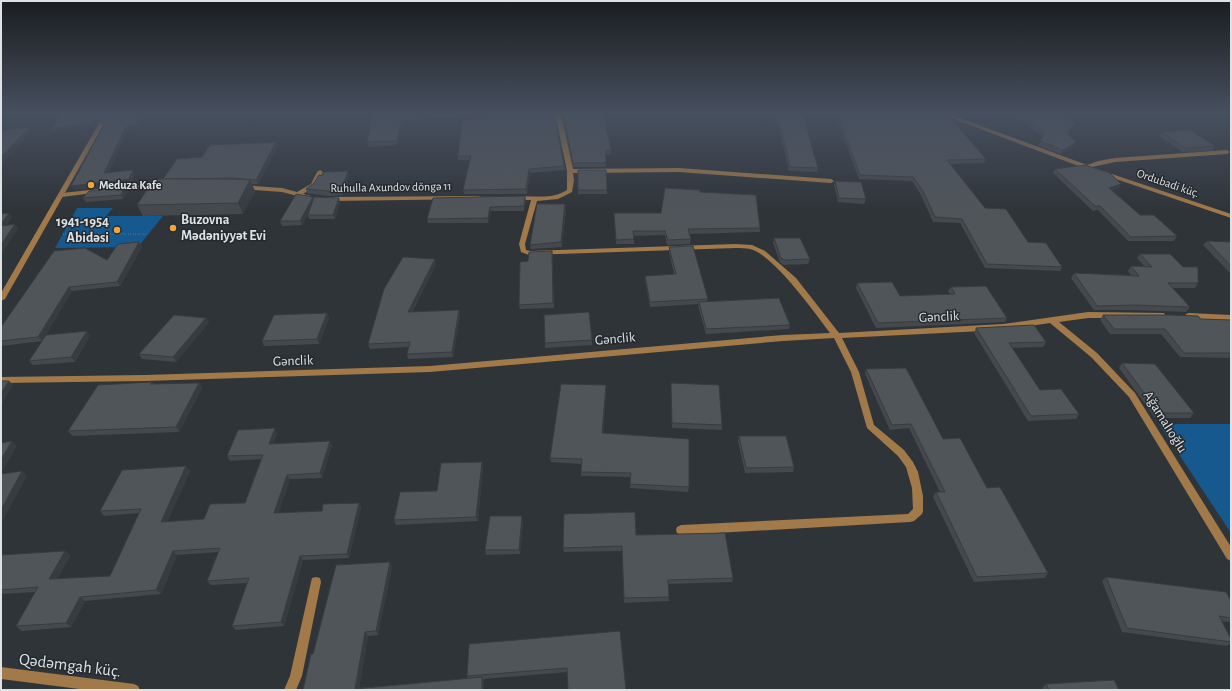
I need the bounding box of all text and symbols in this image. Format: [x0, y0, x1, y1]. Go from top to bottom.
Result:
street label: Ordubadi küç. [1135, 167, 1201, 199]
place label: Meduza Kafe [99, 179, 162, 191]
marker: Meduza Kafe [86, 180, 96, 190]
street label: Ruhulla Axundov döngə 11 [330, 180, 452, 194]
place label: Buzovna Mədəniyyət Evi [181, 213, 266, 243]
place label: 1941-1954 Abidəsi [56, 215, 109, 245]
marker: Buzovna Mədəniyyət Evi [168, 223, 178, 233]
marker: 1941-1954 Abidəsi [112, 225, 122, 235]
street label: Gənclik [918, 309, 960, 325]
street label: Gənclik [594, 330, 636, 348]
street label: Gənclik [273, 353, 314, 369]
street label: Ağamalıoğlu [1141, 389, 1189, 455]
street label: Qədəmgah küç. [18, 650, 122, 681]

